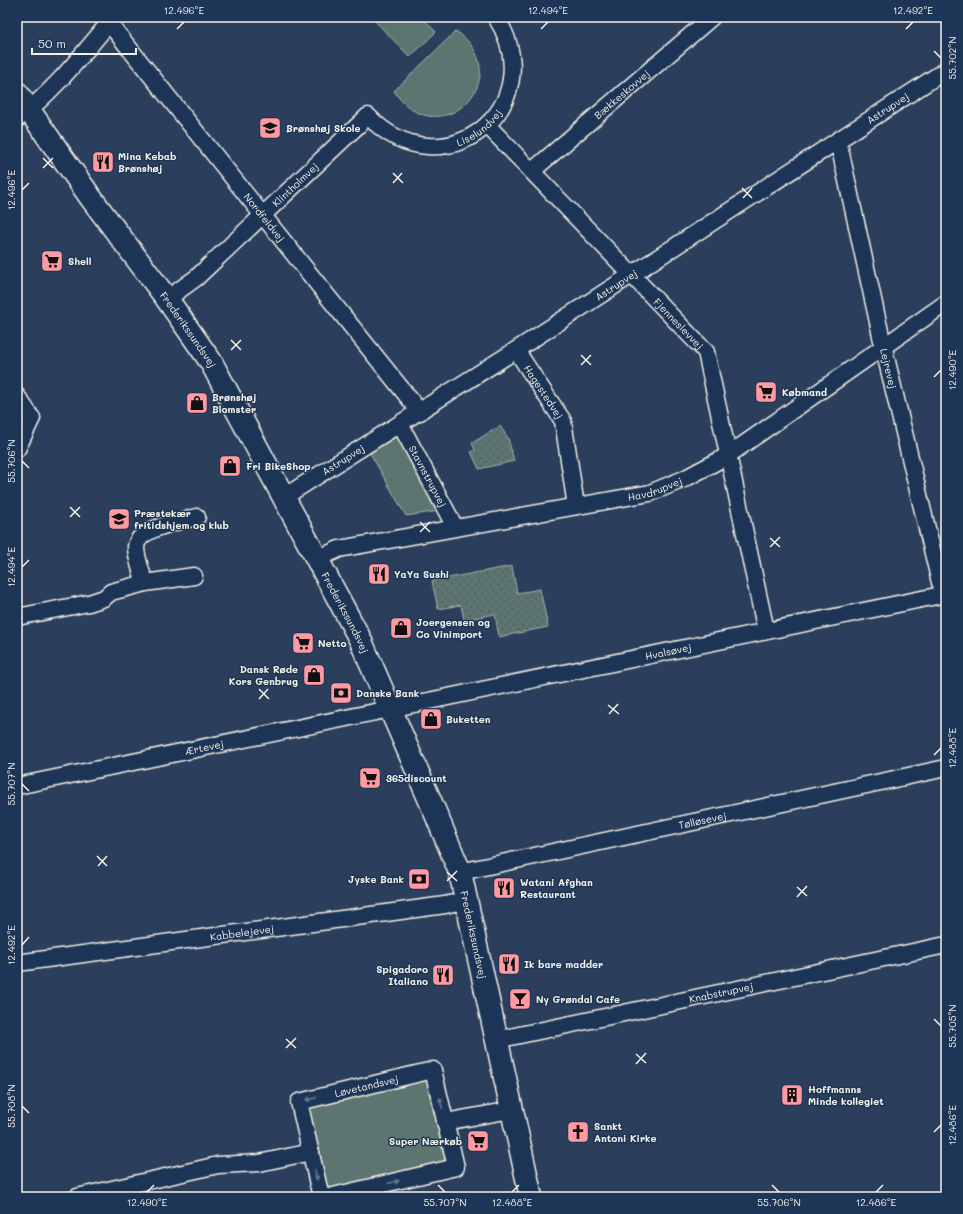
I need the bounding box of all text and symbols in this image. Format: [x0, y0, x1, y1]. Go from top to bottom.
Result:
text: 12.496°E [164, 3, 204, 17]
text: 12.494°E [528, 3, 568, 17]
text: 12.492°E [893, 3, 933, 17]
scale bar [32, 30, 136, 56]
text: 50 m [38, 35, 66, 51]
text: 55.702°N [945, 36, 959, 80]
street label: Bækkeskovvej [591, 66, 653, 122]
street label: Astrupvej [864, 89, 911, 127]
street label: Liselundvej [454, 106, 505, 149]
school or university icon: Brønshøj Skole [257, 115, 283, 141]
place label: Brønshøj Skole [286, 121, 360, 135]
restaurant icon: Mina Kebab Brønshøj [90, 149, 116, 175]
place label: Mina Kebab Brønshøj [118, 149, 176, 175]
street label: Klintholmvej [269, 159, 321, 210]
text: 12.496°E [4, 170, 18, 210]
street label: Nordfeldvej [241, 190, 288, 245]
supermarket icon: Shell [39, 248, 65, 274]
place label: Shell [68, 254, 92, 268]
street label: Astrupvej [592, 266, 640, 304]
street label: Frederikssundsvej [157, 289, 220, 370]
street label: Fjenneslevvej [651, 295, 707, 352]
street label: Lejrevej [877, 347, 900, 390]
text: 12.490°E [945, 349, 959, 390]
street label: Hagestedvej [521, 362, 567, 421]
supermarket icon: Købmand [753, 379, 779, 405]
place label: Købmand [782, 385, 828, 399]
shop icon: Brønshøj Blomster [184, 390, 210, 416]
place label: Brønshøj Blomster [212, 390, 257, 416]
text: 55.706°N [4, 439, 18, 483]
street label: Astrupvej [319, 441, 367, 478]
street label: Stavnstrupvej [406, 443, 450, 509]
shop icon: Fri BikeShop [217, 453, 243, 479]
place label: Fri BikeShop [246, 459, 311, 473]
street label: Havdrupvej [627, 474, 684, 504]
school or university icon: Præstekær fritidshjem og klub [106, 506, 132, 532]
place label: Præstekær fritidshjem og klub [134, 506, 229, 532]
text: 12.494°E [4, 547, 18, 587]
restaurant icon: YaYa Sushi [366, 561, 392, 587]
place label: YaYa Sushi [394, 567, 449, 581]
street label: Frederikssundsvej [318, 570, 372, 655]
shop icon: Joergensen og Co Vinimport [388, 615, 414, 641]
place label: Joergensen og Co Vinimport [416, 615, 490, 641]
supermarket icon: Netto [290, 630, 316, 656]
place label: Netto [318, 636, 347, 650]
street label: Hvalsøvej [644, 640, 693, 663]
place label: Dansk Røde Kors Genbrug [229, 662, 298, 688]
shop icon: Dansk Røde Kors Genbrug [301, 662, 327, 688]
bank icon: Danske Bank [328, 680, 354, 706]
place label: Danske Bank [356, 686, 419, 700]
shop icon: Buketten [418, 706, 444, 732]
place label: Buketten [446, 712, 491, 726]
text: 12.488°E [945, 727, 959, 768]
street label: Ærtevej [183, 736, 225, 758]
text: 55.707°N [4, 762, 18, 806]
supermarket icon: 365discount [357, 765, 383, 791]
place label: 365discount [386, 771, 447, 785]
street label: Tølløsevej [677, 808, 728, 832]
bank icon: Jyske Bank [406, 866, 432, 892]
place label: Jyske Bank [348, 872, 404, 886]
restaurant icon: Watani Afghan Restaurant [491, 875, 517, 901]
place label: Watani Afghan Restaurant [520, 875, 593, 901]
street label: Frederikssundsvej [457, 889, 490, 980]
street label: Kabbelejevej [209, 921, 275, 944]
text: 12.492°E [4, 925, 18, 965]
restaurant icon: Ik bare madder [496, 951, 522, 977]
place label: Ik bare madder [524, 957, 603, 971]
place label: Spigadoro Italiano [376, 962, 428, 988]
restaurant icon: Spigadoro Italiano [430, 962, 456, 988]
street label: Knabstrupvej [688, 979, 754, 1006]
bar icon: Ny Grøndal Cafe [507, 986, 533, 1012]
place label: Ny Grøndal Cafe [536, 992, 620, 1006]
text: 55.705°N [945, 1004, 959, 1048]
street label: Løvetandsvej [333, 1071, 400, 1100]
building icon: Hoffmanns Minde kollegiet [779, 1082, 805, 1108]
place label: Hoffmanns Minde kollegiet [808, 1082, 884, 1108]
text: 55.708°N [4, 1084, 18, 1128]
one-way arrow [305, 1096, 318, 1102]
one-way arrow [437, 1097, 443, 1109]
text: 12.486°E [945, 1104, 959, 1145]
church icon: Sankt Antoni Kirke [565, 1119, 591, 1145]
place label: Sankt Antoni Kirke [594, 1119, 656, 1145]
supermarket icon: Super Nærkøb [465, 1128, 491, 1154]
place label: Super Nærkøb [389, 1134, 462, 1148]
one-way arrow [313, 1168, 319, 1181]
one-way arrow [388, 1178, 400, 1184]
text: 12.490°E [127, 1195, 168, 1209]
text: 55.707°N [423, 1195, 467, 1209]
text: 12.488°E [492, 1195, 533, 1209]
text: 55.706°N [757, 1195, 801, 1209]
text: 12.486°E [856, 1195, 897, 1209]

